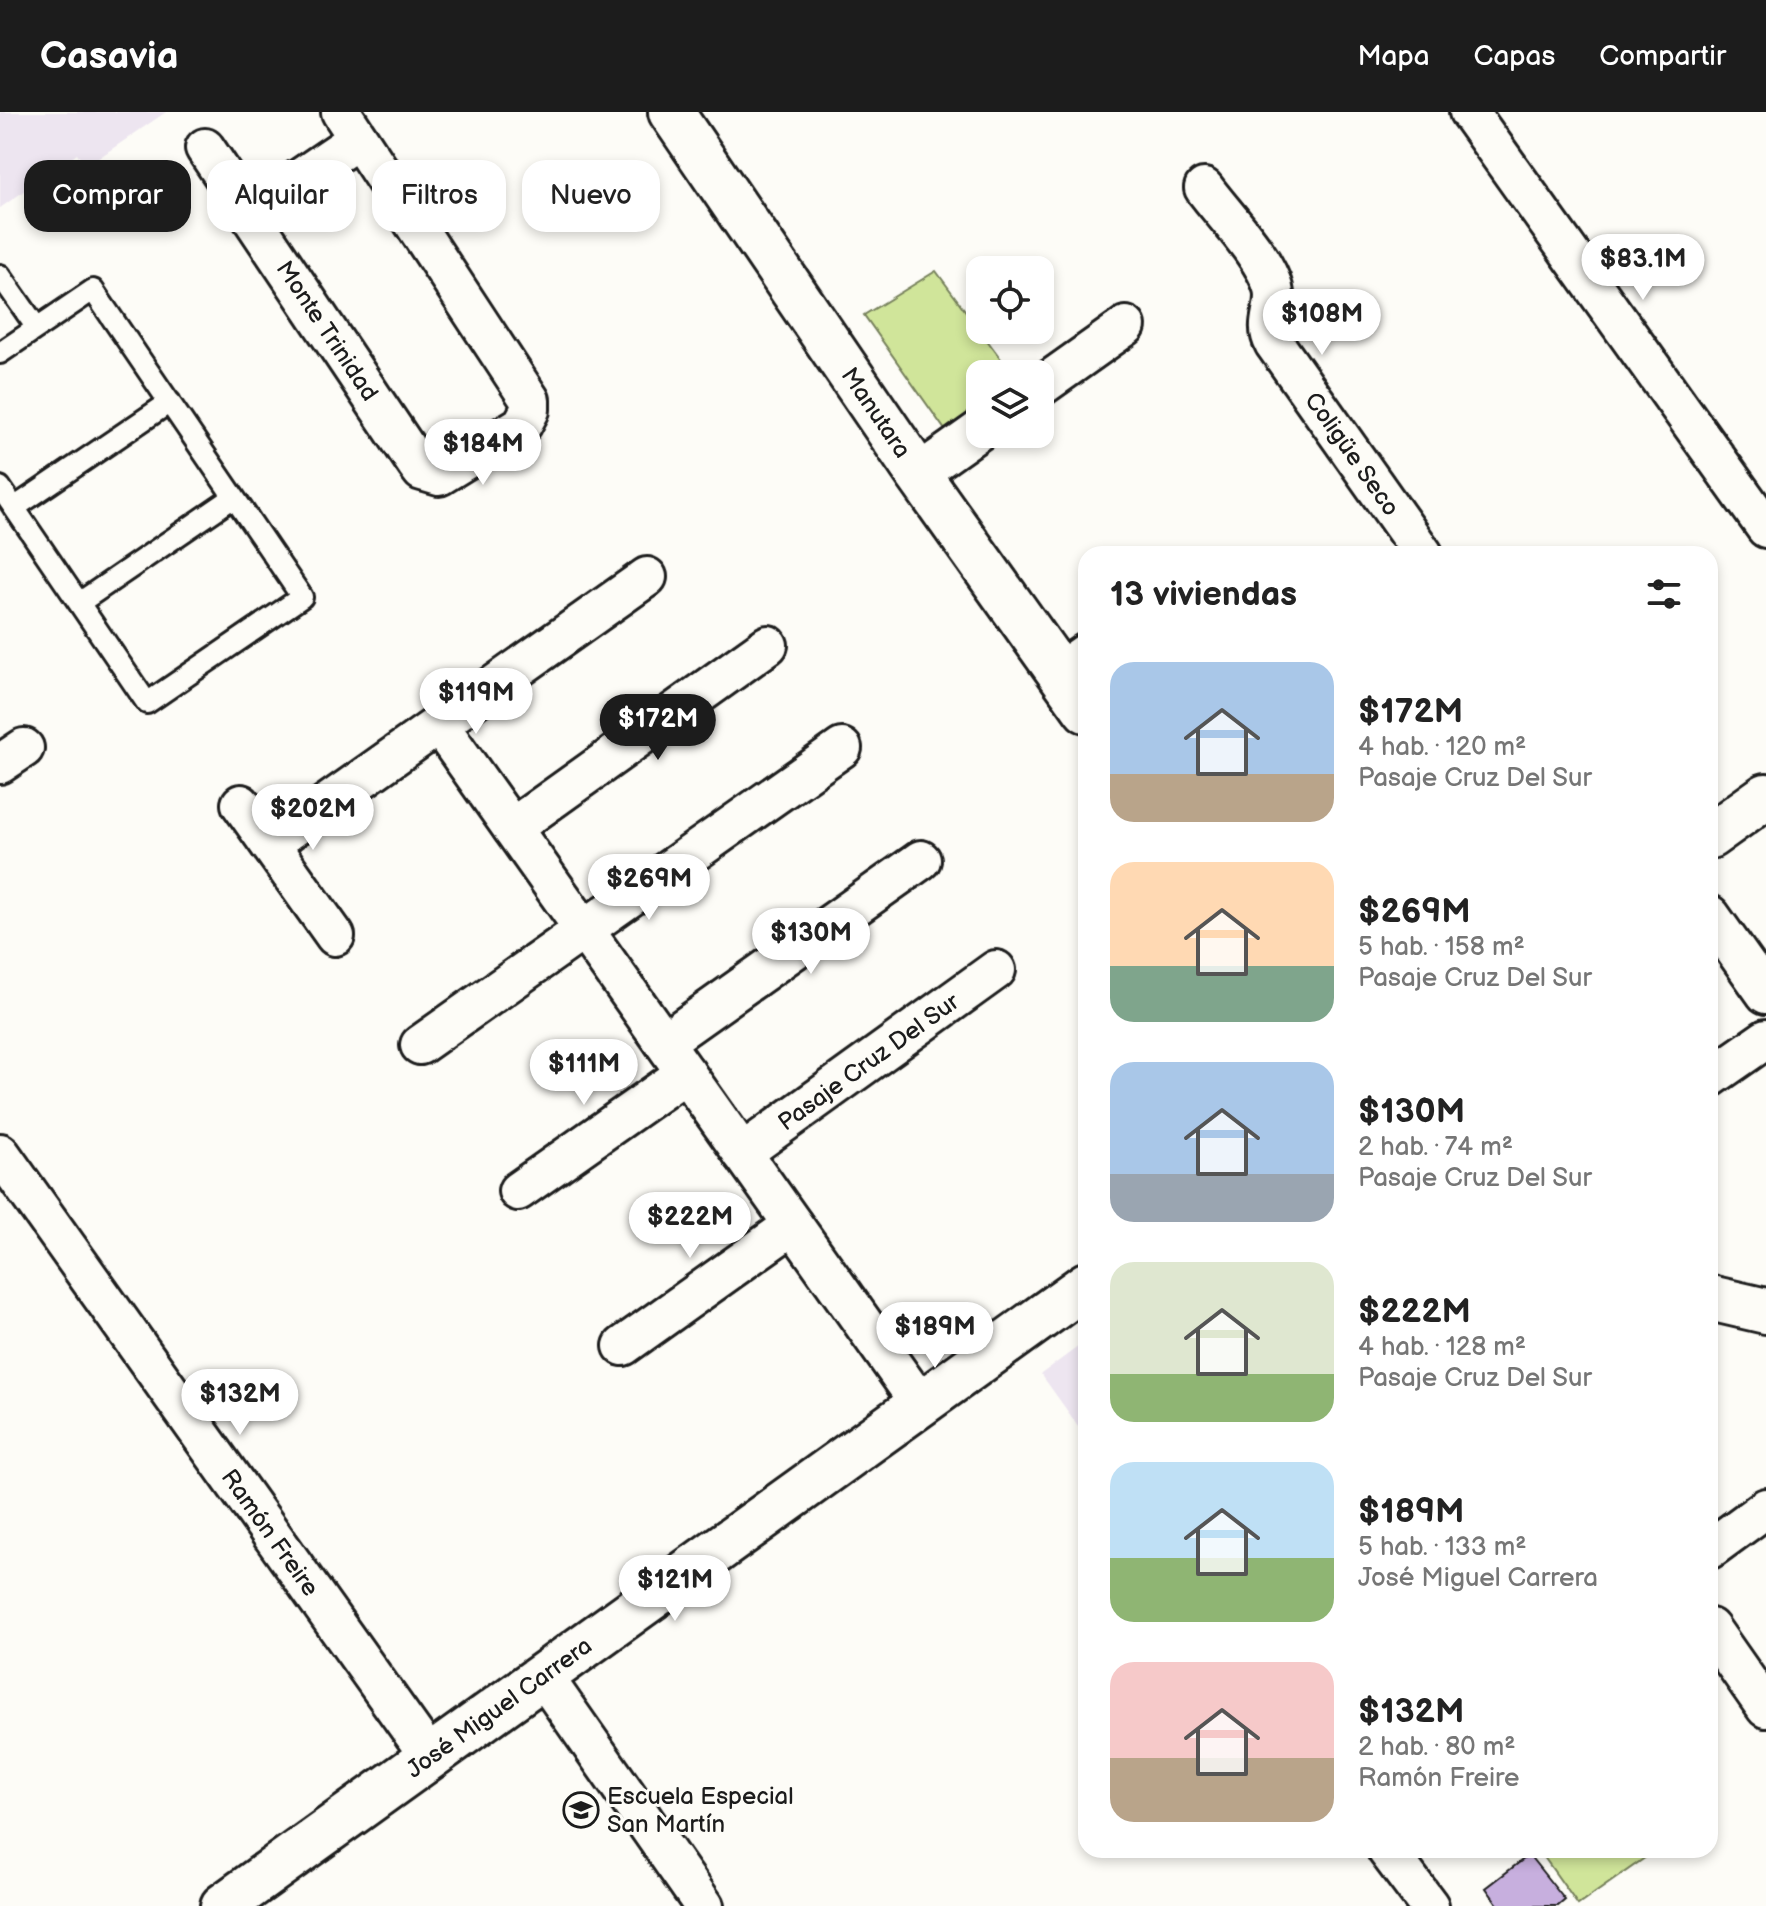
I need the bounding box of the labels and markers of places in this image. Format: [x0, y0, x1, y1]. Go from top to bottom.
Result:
pin: $83.1M [1578, 234, 1708, 302]
pin: $108M [1266, 289, 1378, 357]
pin: $184M [427, 419, 539, 487]
pin: $119M [420, 668, 532, 736]
pin: $172M [602, 694, 714, 762]
pin: $202M [257, 784, 369, 852]
pin: $269M [593, 854, 705, 922]
pin: $130M [755, 908, 867, 976]
pin: $111M [528, 1039, 640, 1107]
pin: $222M [634, 1192, 746, 1260]
pin: $189M [879, 1302, 991, 1370]
pin: $132M [184, 1369, 296, 1437]
pin: $121M [619, 1555, 731, 1623]
place label: Escuela Especial San Martín [607, 1782, 793, 1839]
school or university icon: Escuela Especial San Martín [562, 1791, 600, 1829]

